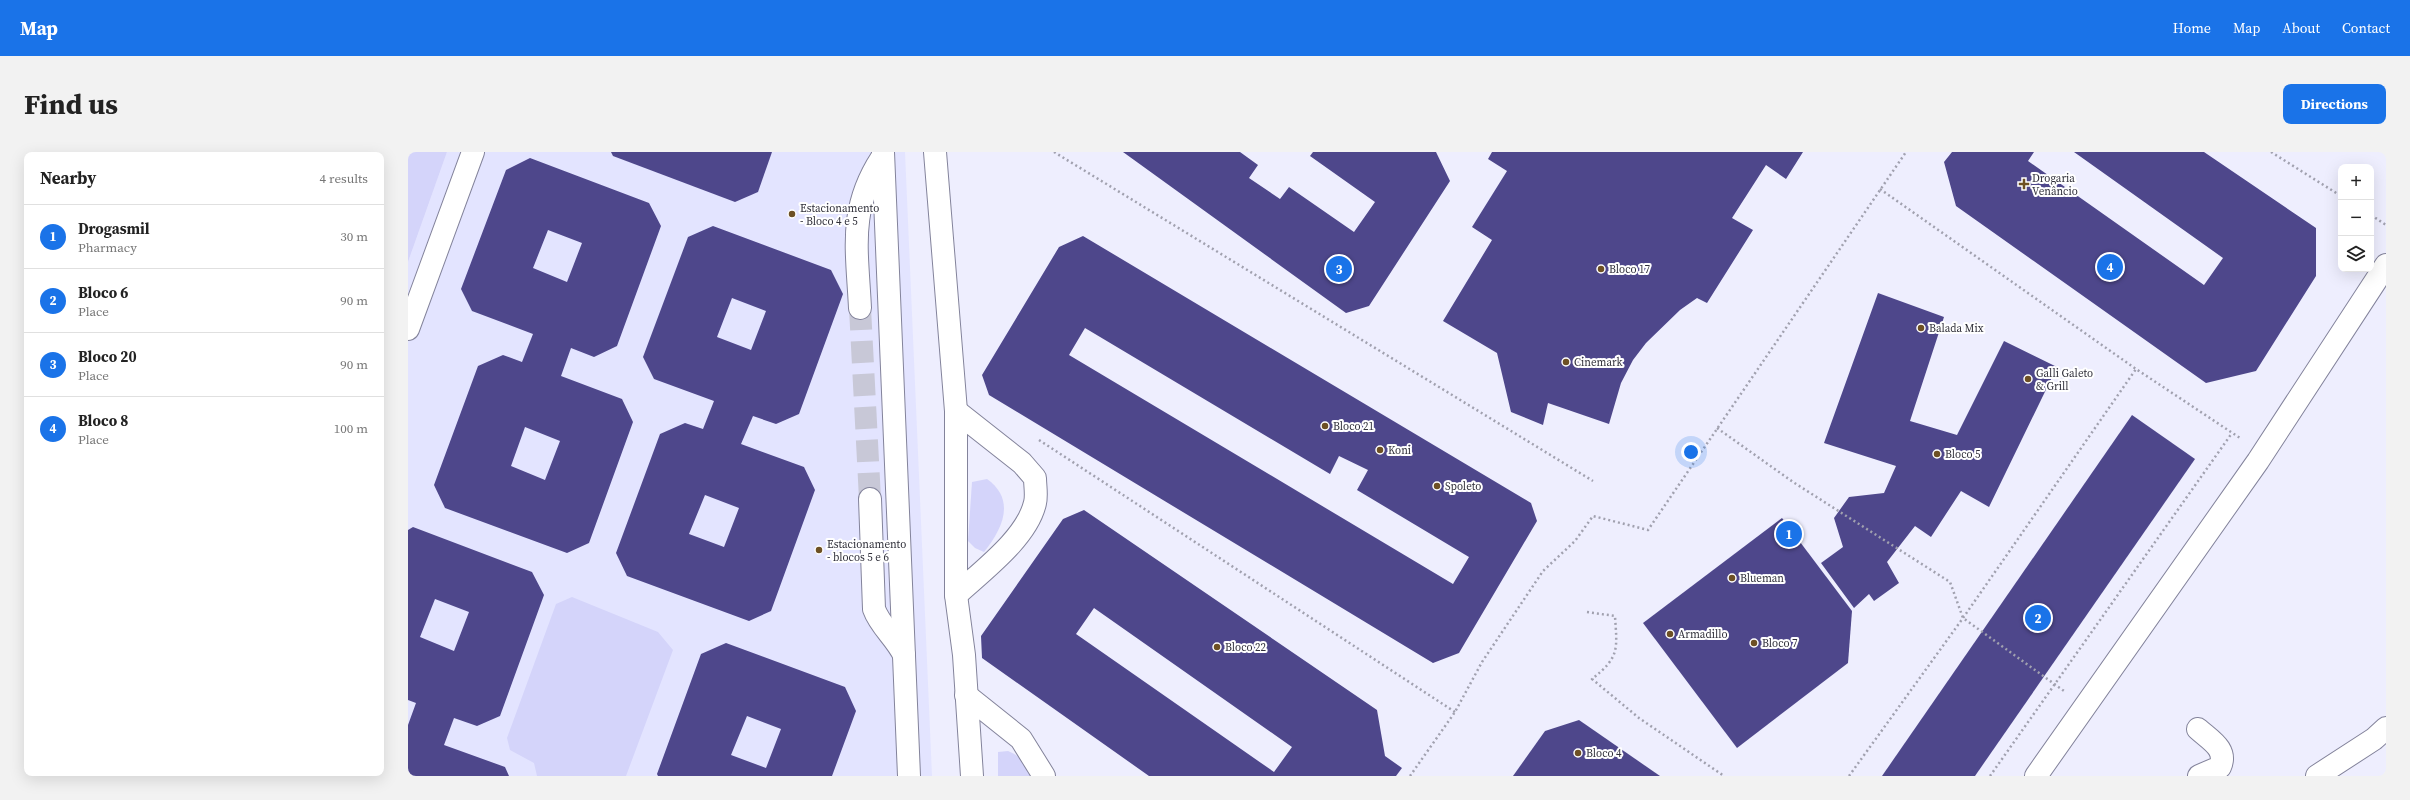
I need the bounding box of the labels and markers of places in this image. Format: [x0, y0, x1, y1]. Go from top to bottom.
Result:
place label: Drogaria Venâncio [2032, 171, 2078, 199]
marker: Drogaria Venâncio [2019, 179, 2029, 189]
place label: Estacionamento - Bloco 4 e 5 [800, 201, 879, 229]
marker: Estacionamento - Bloco 4 e 5 [787, 209, 797, 219]
pin: 4 [2097, 252, 2123, 282]
pin: 3 [1326, 254, 1352, 284]
place label: Bloco 17 [1609, 262, 1651, 277]
marker: Bloco 17 [1596, 264, 1606, 274]
place label: Balada Mix [1929, 321, 1984, 336]
marker: Balada Mix [1916, 323, 1926, 333]
place label: Cinemark [1574, 355, 1623, 370]
marker: Cinemark [1561, 357, 1571, 367]
place label: Galli Galeto & Grill [2036, 366, 2093, 394]
marker: Galli Galeto & Grill [2023, 374, 2033, 384]
place label: Bloco 21 [1333, 419, 1374, 434]
marker: Bloco 21 [1320, 421, 1330, 431]
place label: Koni [1388, 443, 1411, 458]
marker: Koni [1375, 445, 1385, 455]
place label: Bloco 5 [1945, 447, 1981, 462]
marker: Bloco 5 [1932, 449, 1942, 459]
place label: Spoleto [1445, 479, 1481, 494]
marker: Spoleto [1432, 481, 1442, 491]
pin: 1 [1776, 519, 1802, 549]
place label: Estacionamento - blocos 5 e 6 [827, 537, 906, 565]
marker: Estacionamento - blocos 5 e 6 [814, 545, 824, 555]
place label: Blueman [1740, 571, 1784, 586]
marker: Blueman [1727, 573, 1737, 583]
pin: 2 [2025, 603, 2051, 633]
place label: Armadillo [1678, 627, 1728, 642]
marker: Armadillo [1665, 629, 1675, 639]
place label: Bloco 7 [1762, 636, 1798, 651]
marker: Bloco 7 [1749, 638, 1759, 648]
place label: Bloco 22 [1225, 640, 1267, 655]
marker: Bloco 22 [1212, 642, 1222, 652]
place label: Bloco 4 [1586, 746, 1622, 761]
marker: Bloco 4 [1573, 748, 1583, 758]

